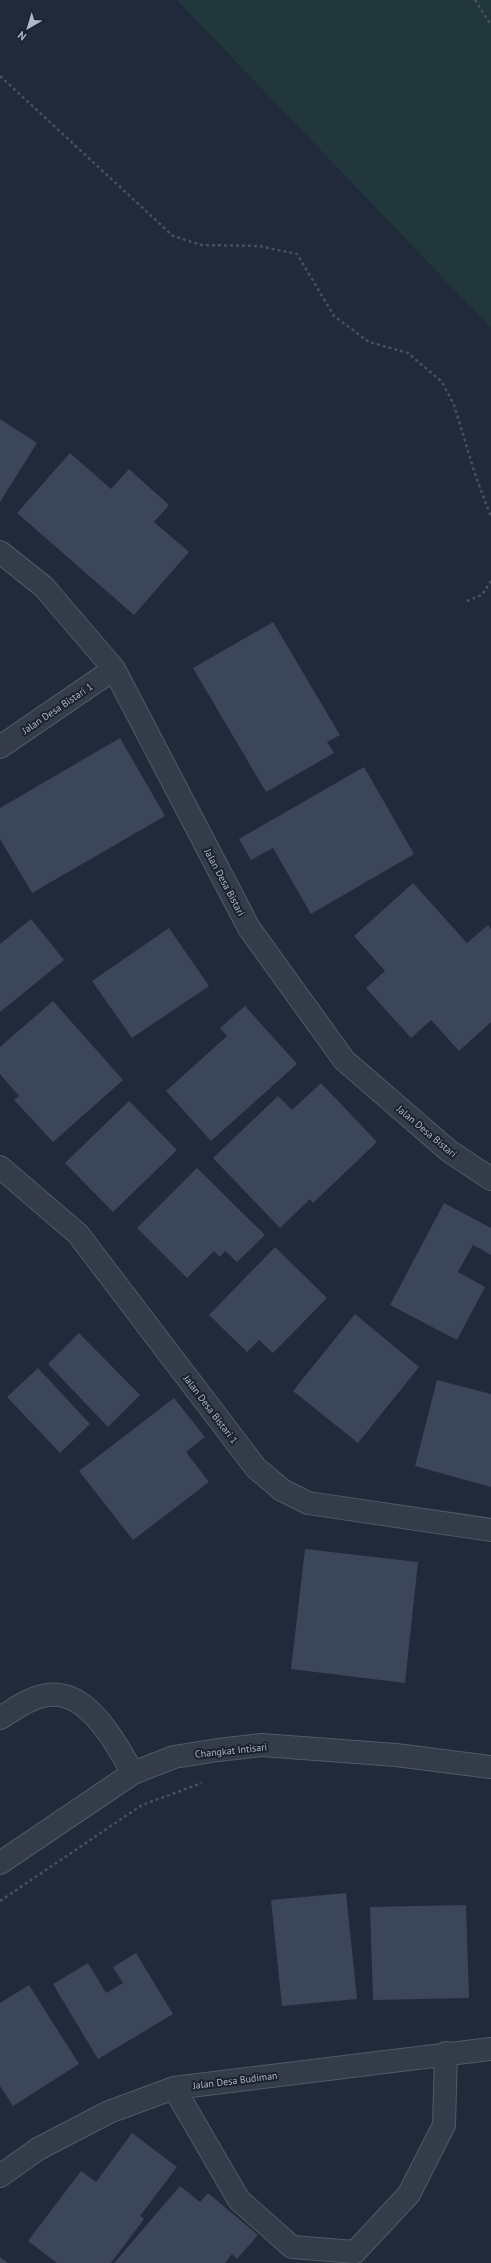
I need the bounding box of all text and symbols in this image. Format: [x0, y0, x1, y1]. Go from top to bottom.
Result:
north arrow [8, 8, 48, 48]
text: N [15, 28, 29, 44]
street label: Jalan Desa Bistari 1 [19, 680, 95, 737]
street label: Jalan Desa Bistari [201, 845, 248, 918]
street label: Jalan Desa Bistari [393, 1102, 459, 1160]
street label: Jalan Desa Bistari 1 [180, 1372, 241, 1446]
street label: Changkat Intisari [194, 1740, 268, 1761]
street label: Jalan Desa Budiman [191, 2069, 278, 2092]

